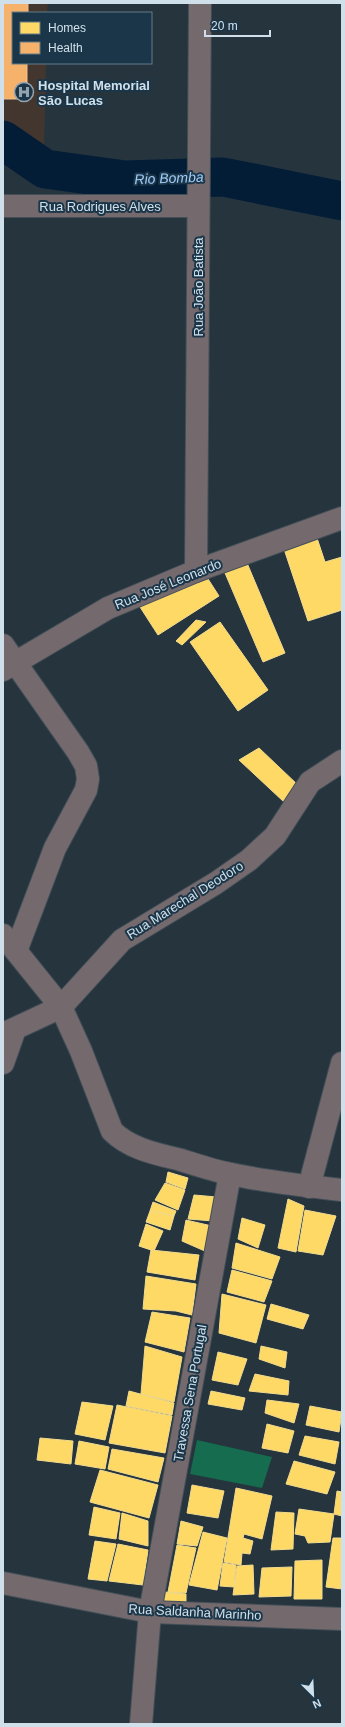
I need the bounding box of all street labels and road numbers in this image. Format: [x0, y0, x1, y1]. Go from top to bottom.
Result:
street label: Rua Rodrigues Alves [39, 199, 161, 214]
street label: Rua João Batista [191, 237, 206, 337]
street label: Rua José Leonardo [113, 556, 223, 612]
street label: Rua Marechal Deodoro [124, 858, 246, 942]
street label: Travessa Sena Portugal [171, 1323, 209, 1463]
street label: Rua Saldanha Marinho [128, 1601, 262, 1623]

